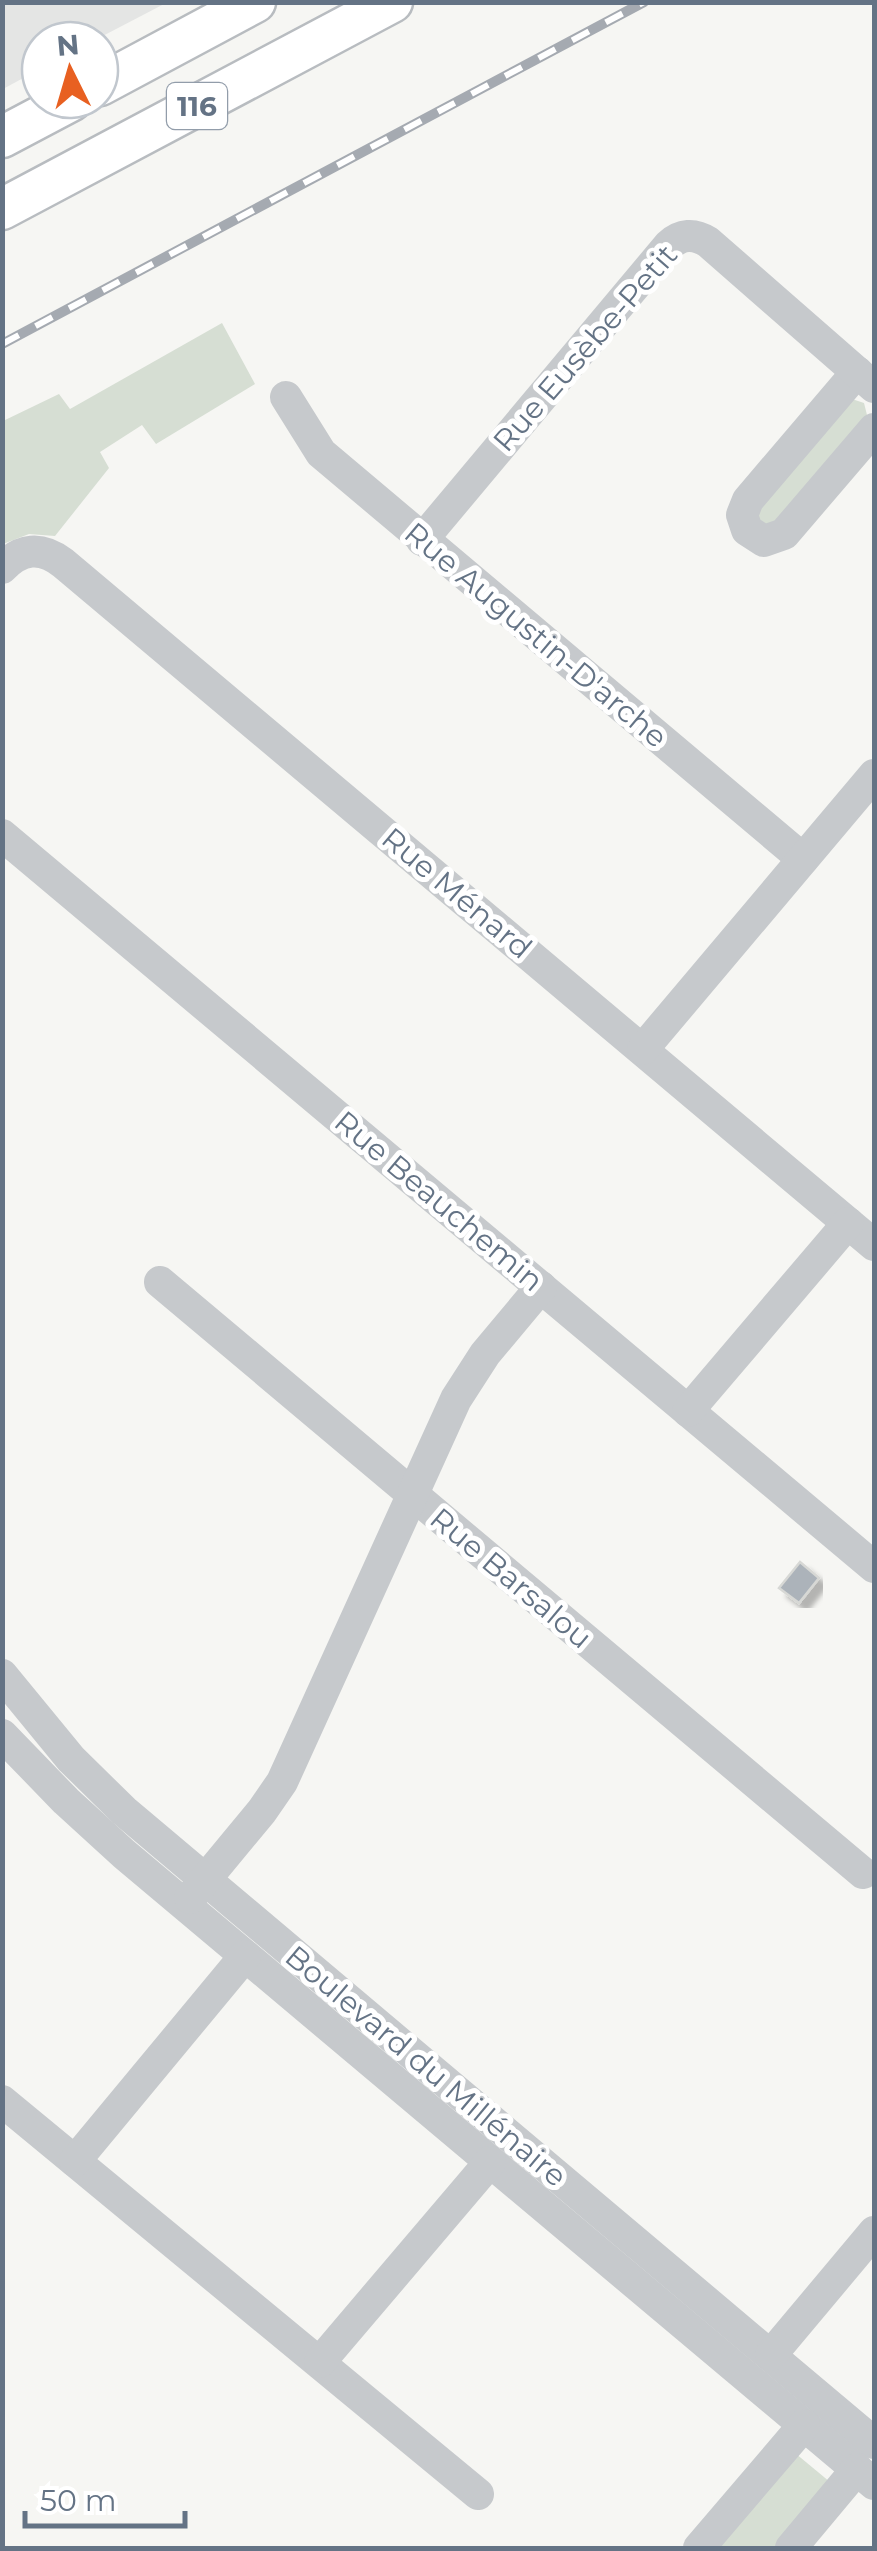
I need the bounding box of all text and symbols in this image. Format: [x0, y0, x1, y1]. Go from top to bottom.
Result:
north arrow [20, 20, 120, 120]
text: N [55, 27, 81, 63]
road number: 116 [167, 83, 227, 129]
street label: Rue Eusèbe-Petit [485, 237, 685, 459]
street label: Rue Augustin-D'arche [397, 514, 675, 756]
street label: Rue Ménard [374, 820, 540, 966]
street label: Rue Beauchemin [327, 1103, 551, 1299]
street label: Rue Barsalou [423, 1500, 599, 1656]
street label: Boulevard du Millénaire [278, 1937, 574, 2195]
scale bar [25, 2466, 185, 2528]
text: 50 m [40, 2482, 117, 2519]

